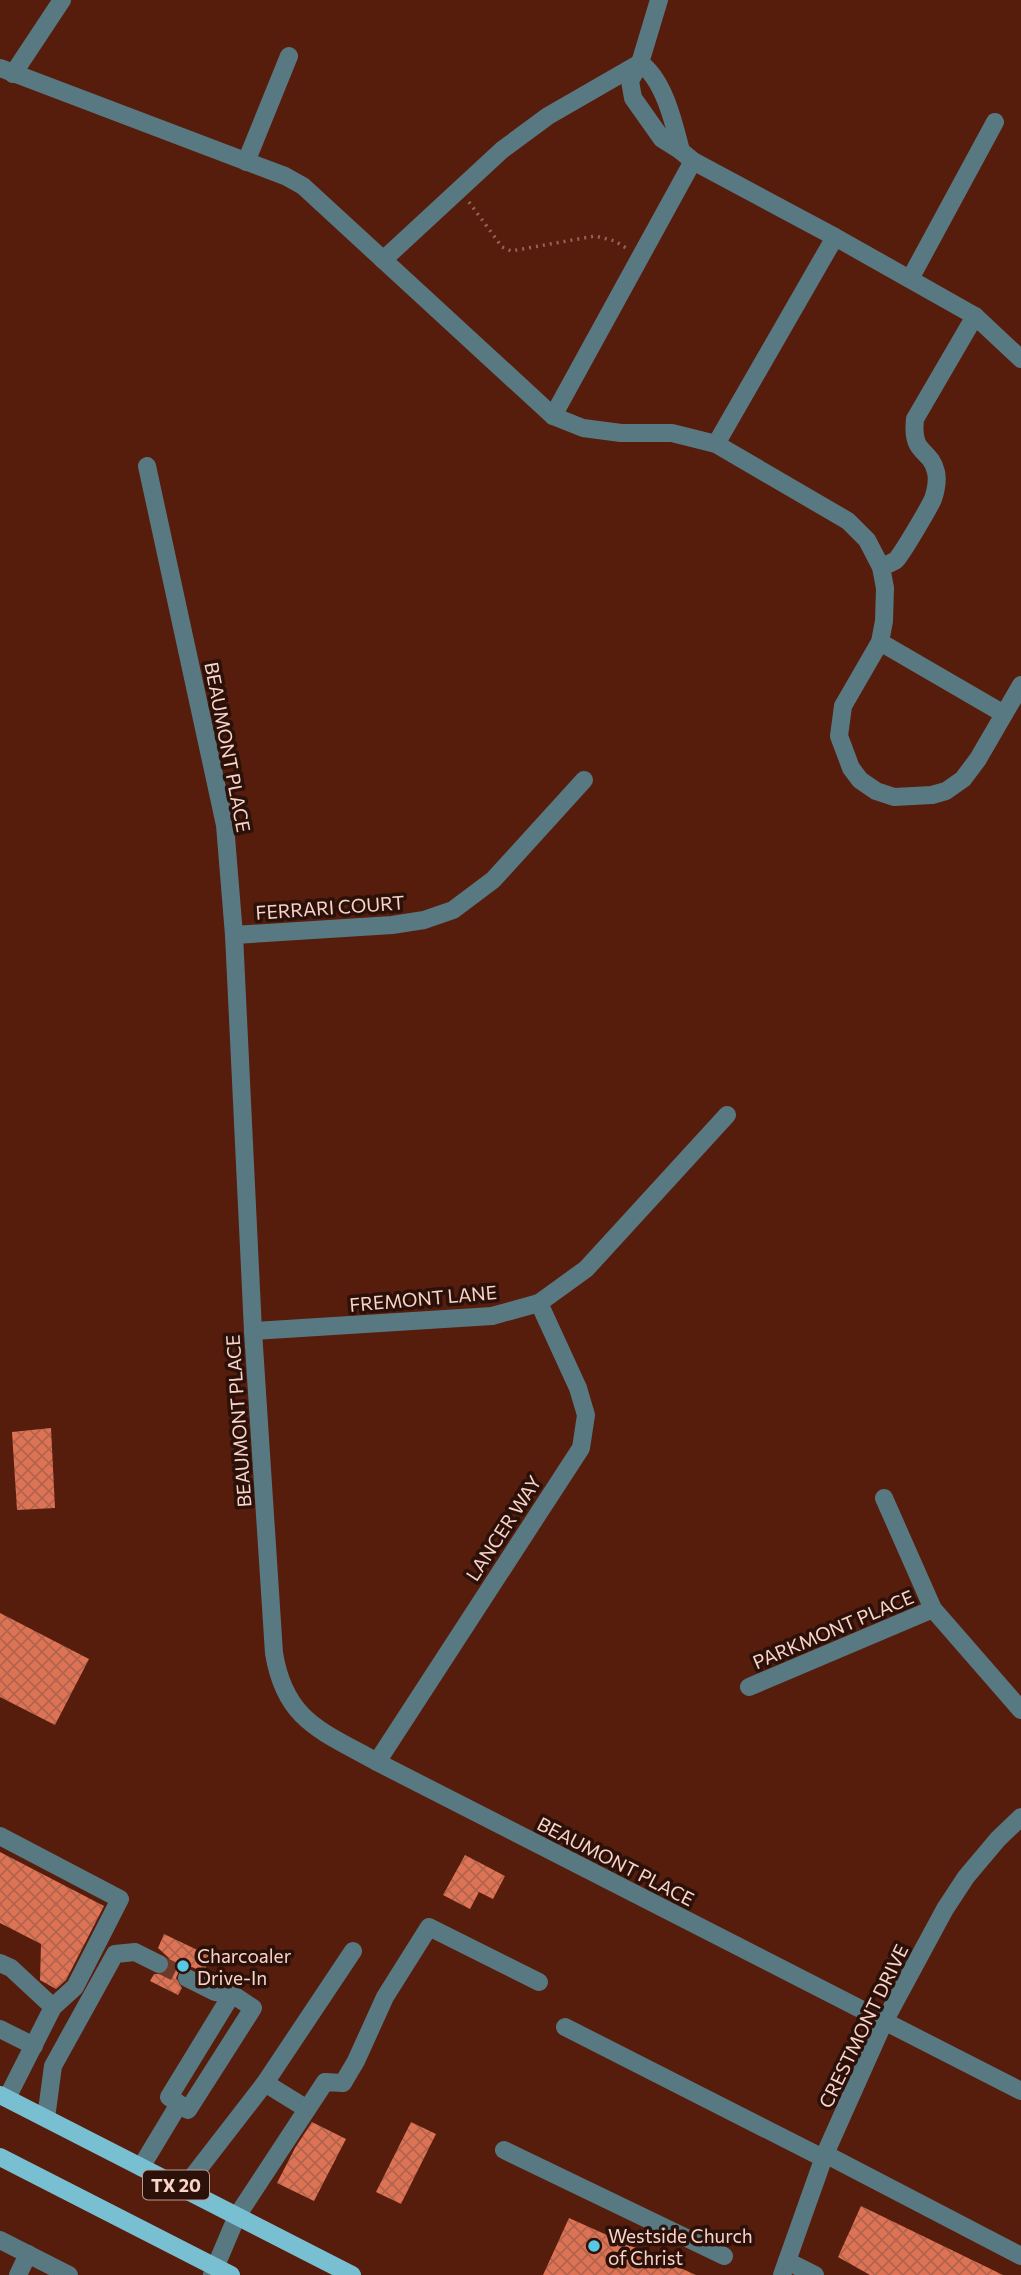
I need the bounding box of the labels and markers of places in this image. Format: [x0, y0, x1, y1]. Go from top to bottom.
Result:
place label: Charcoaler Drive-In [197, 1944, 292, 1989]
marker: Charcoaler Drive-In [175, 1958, 191, 1974]
place label: Westside Church of Christ [608, 2224, 753, 2269]
marker: Westside Church of Christ [586, 2238, 602, 2254]

